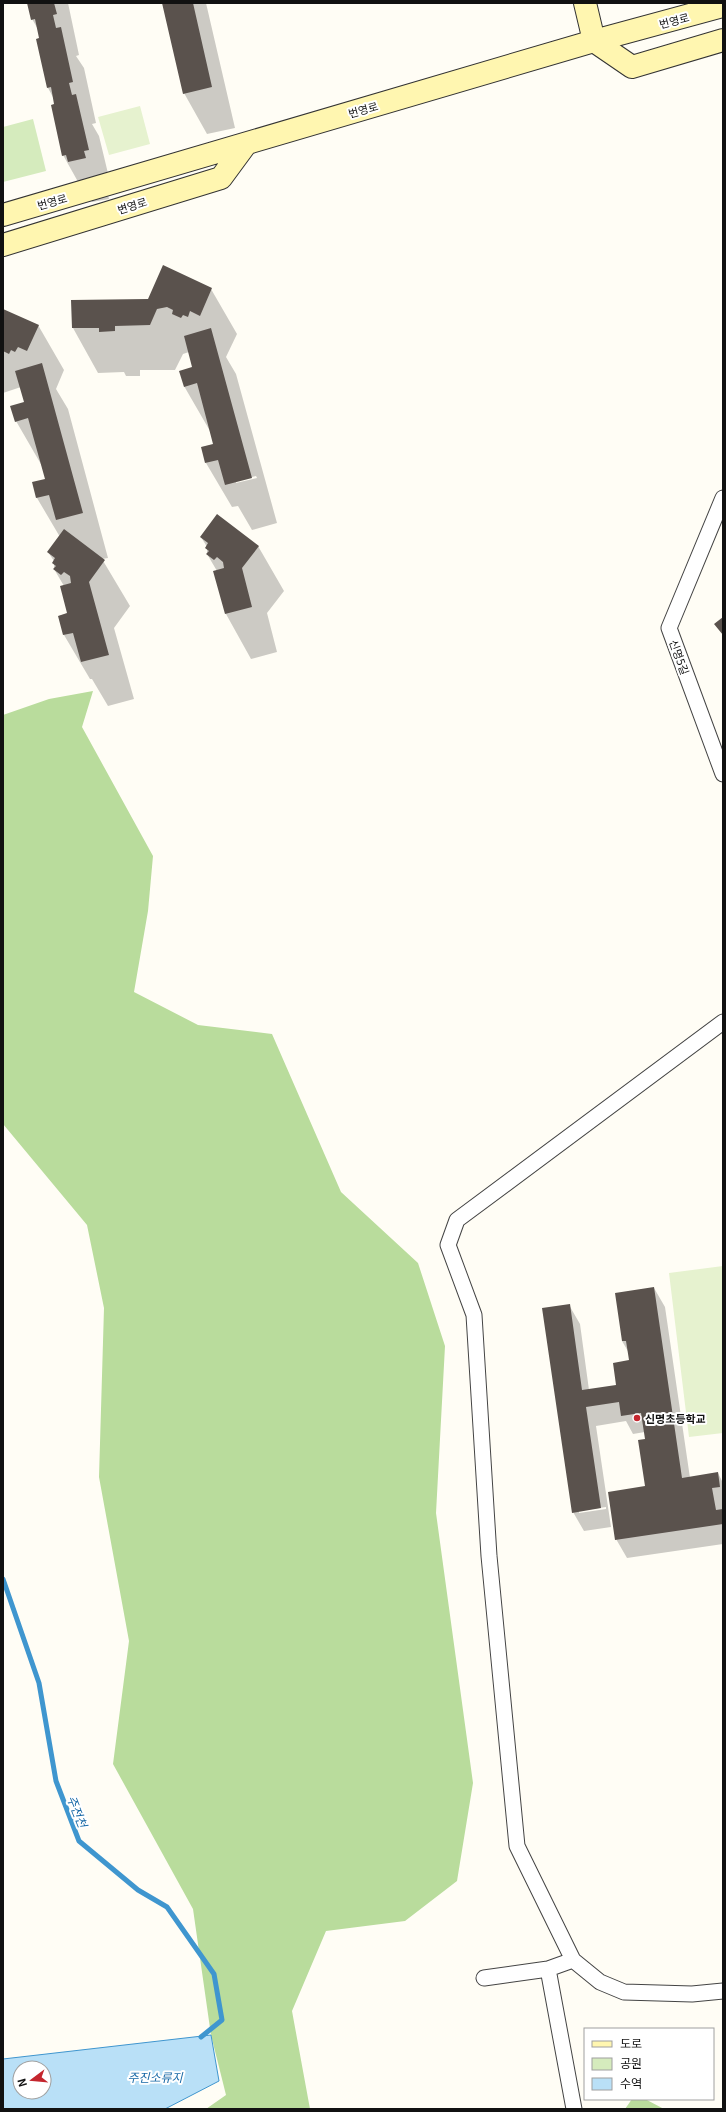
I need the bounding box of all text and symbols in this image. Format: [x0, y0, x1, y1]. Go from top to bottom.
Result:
street label: 번영로 [657, 8, 691, 32]
street label: 번영로 [346, 97, 380, 121]
street label: 번영로 [35, 189, 69, 213]
street label: 변영로 [115, 193, 149, 217]
street label: 신명5길 [666, 637, 694, 677]
place label: 신명초등학교 [645, 1410, 706, 1426]
marker: 신명초등학교 [632, 1413, 642, 1423]
water label: 주전천 [64, 1792, 93, 1831]
legend [584, 2028, 714, 2100]
text: 도로 [620, 2034, 642, 2051]
text: 공원 [620, 2054, 642, 2071]
north arrow [12, 2060, 52, 2100]
water label: 주진소류지 [127, 2068, 184, 2085]
text: 수역 [620, 2074, 642, 2091]
text: N [13, 2077, 30, 2089]

